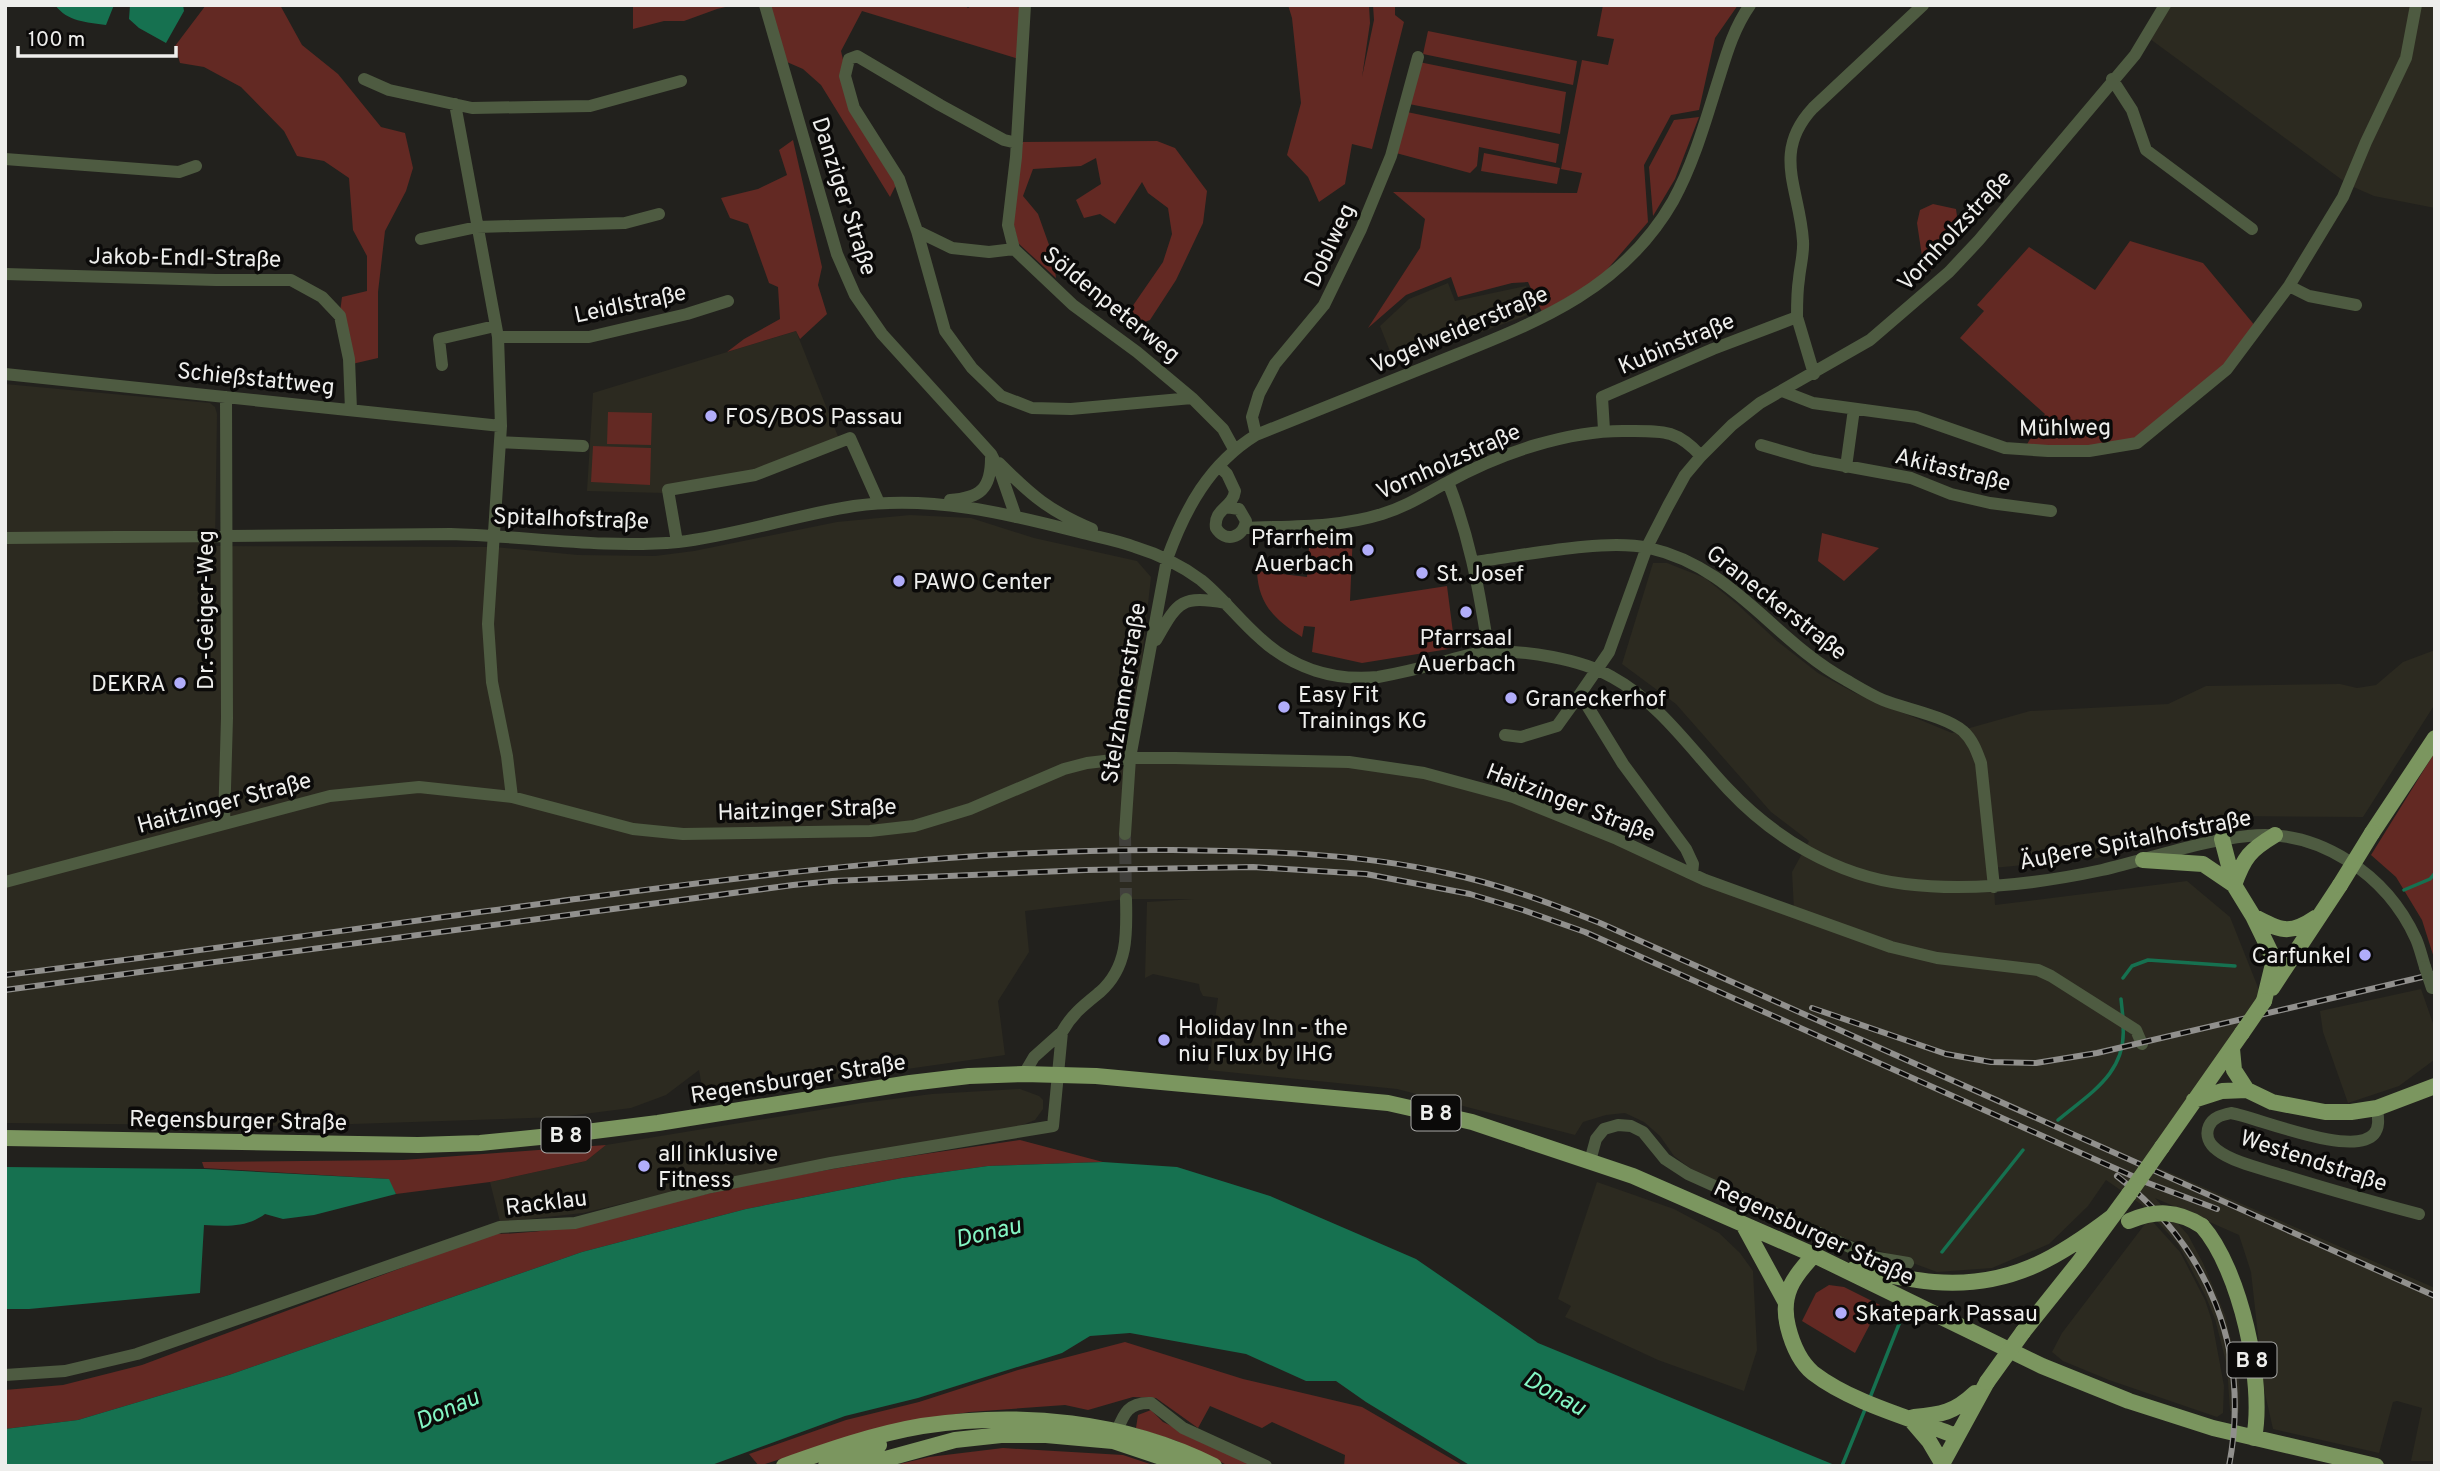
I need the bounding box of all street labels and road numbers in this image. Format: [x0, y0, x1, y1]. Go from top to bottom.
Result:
street label: Danziger Straße [803, 114, 882, 280]
street label: Vornholzstraße [1892, 165, 2019, 298]
street label: Doblweg [1299, 200, 1363, 293]
street label: Söldenpeterweg [1036, 242, 1185, 370]
street label: Jakob-Endl-Straße [88, 243, 282, 276]
street label: Leidlstraße [572, 279, 689, 331]
street label: Vogelweiderstraße [1367, 281, 1553, 382]
street label: Kubinstraße [1614, 308, 1740, 383]
street label: Schießstattweg [176, 358, 336, 403]
street label: Mühlweg [2019, 414, 2111, 445]
street label: Vornholzstraße [1372, 419, 1526, 508]
street label: Akitastraße [1892, 443, 2013, 500]
street label: Spitalhofstraße [492, 503, 649, 538]
street label: Dr.-Geiger-Weg [193, 530, 222, 690]
street label: Graneckerstraße [1699, 540, 1852, 668]
street label: Stelzhamerstraße [1097, 601, 1154, 786]
street label: Haitzinger Straße [1481, 759, 1659, 850]
street label: Haitzinger Straße [134, 767, 315, 842]
street label: Haitzinger Straße [717, 794, 897, 829]
street label: Äußere Spitalhofstraße [2017, 804, 2254, 878]
street label: Regensburger Straße [689, 1049, 908, 1112]
road number: B 8 [1412, 1096, 1460, 1130]
street label: Regensburger Straße [129, 1106, 347, 1139]
road number: B 8 [542, 1118, 590, 1152]
street label: Westendstraße [2236, 1125, 2390, 1200]
street label: Regensburger Straße [1708, 1175, 1918, 1293]
street label: Racklau [504, 1185, 589, 1224]
road number: B 8 [2228, 1342, 2276, 1378]

